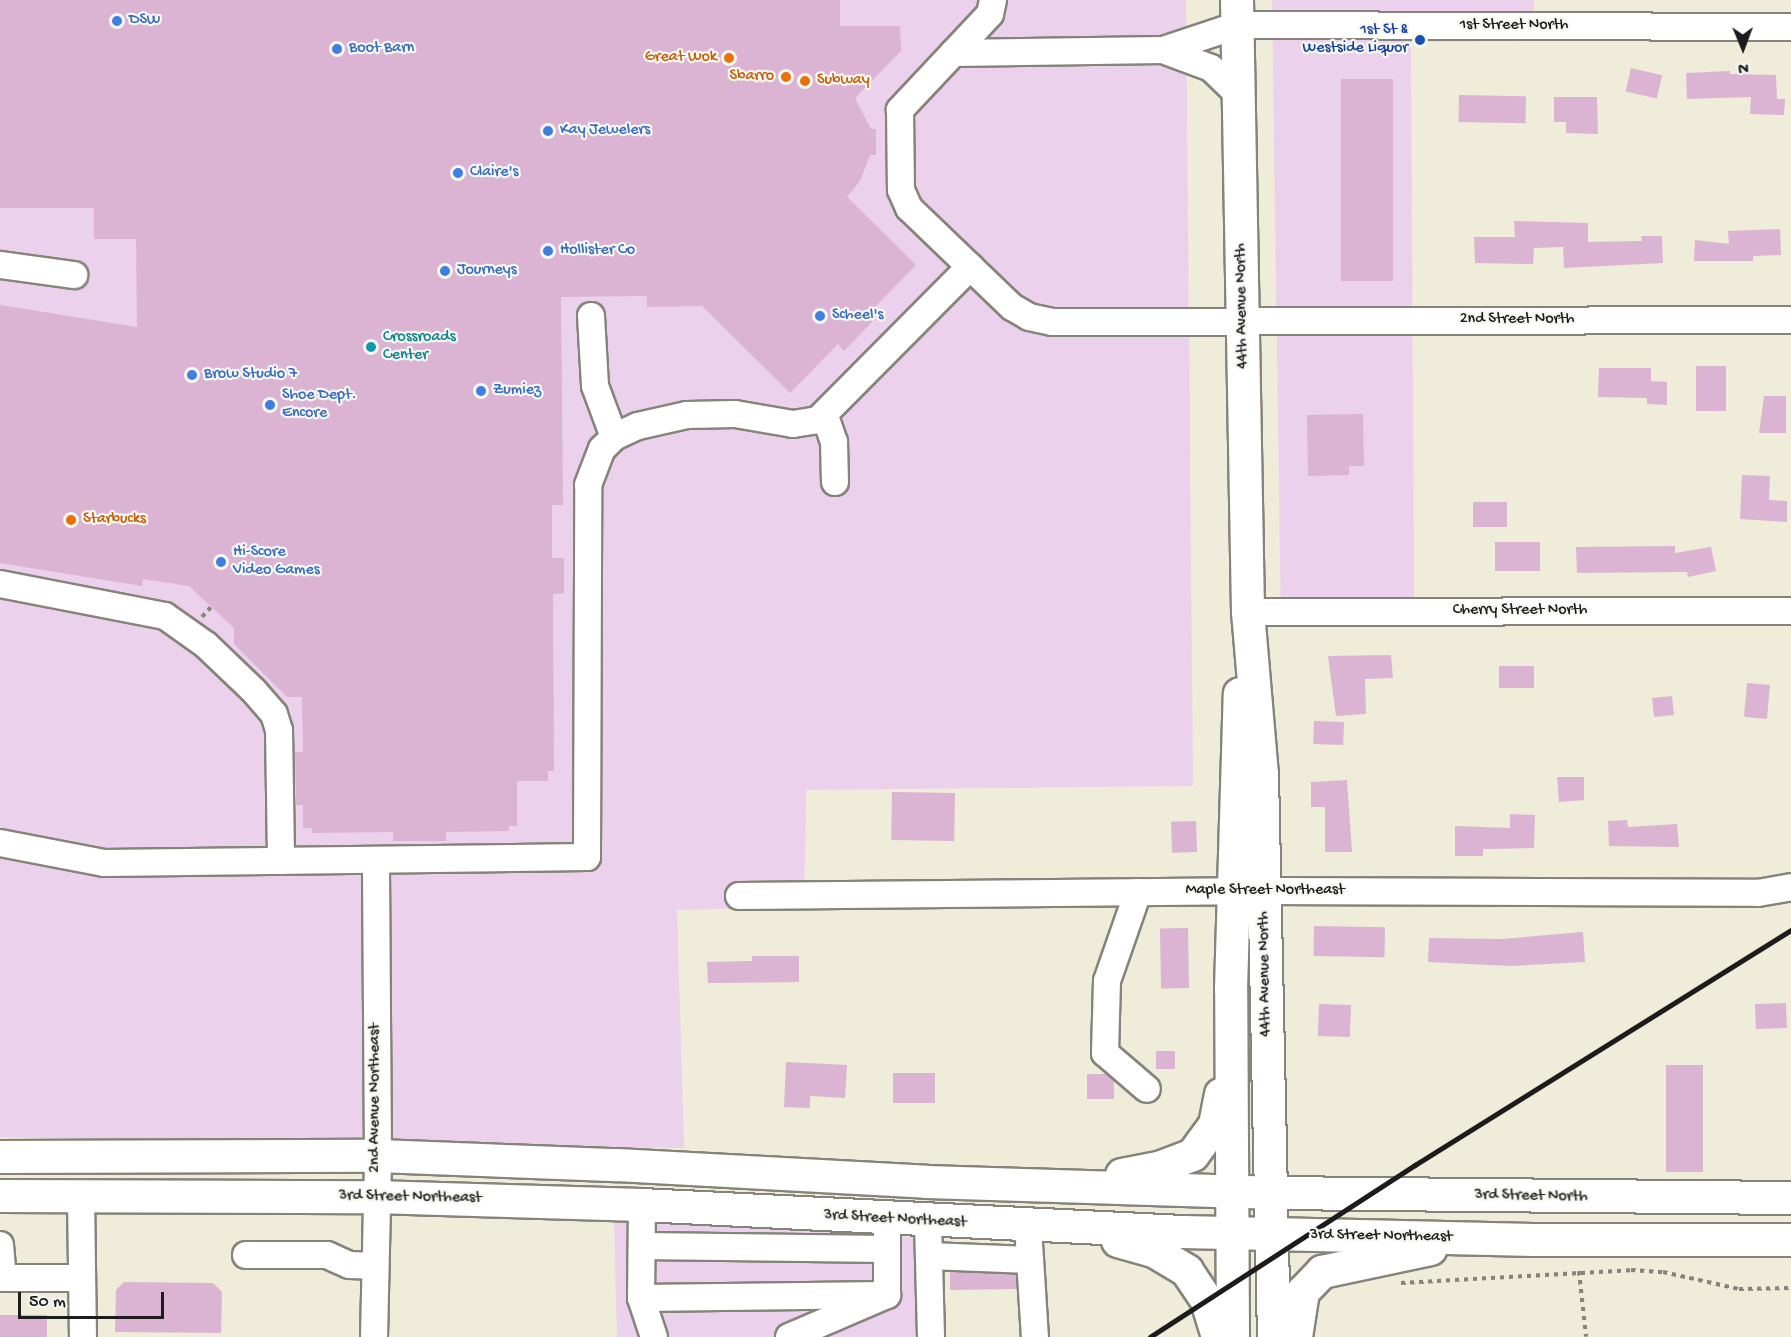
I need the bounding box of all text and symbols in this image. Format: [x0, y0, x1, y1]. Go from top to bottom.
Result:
place label: DSW [129, 11, 160, 31]
marker: DSW [110, 14, 124, 28]
street label: 1st Street North [1460, 16, 1568, 36]
north arrow [1713, 18, 1773, 78]
place label: 1st St & Westside Liquor [1303, 21, 1408, 59]
marker: 1st St & Westside Liquor [1413, 33, 1427, 47]
place label: Boot Barn [349, 39, 414, 59]
marker: Boot Barn [330, 42, 344, 56]
place label: Great Wok [645, 48, 717, 68]
marker: Great Wok [722, 51, 736, 65]
text: N [1738, 57, 1749, 76]
place label: Sbarro [730, 67, 774, 87]
marker: Sbarro [779, 70, 793, 84]
place label: Subway [817, 71, 870, 91]
marker: Subway [798, 74, 812, 88]
place label: Kay Jewelers [560, 121, 650, 141]
marker: Kay Jewelers [541, 124, 555, 138]
place label: Claire's [470, 163, 518, 183]
marker: Claire's [451, 166, 465, 180]
place label: Hollister Co [560, 241, 635, 261]
street label: 44th Avenue North [1232, 243, 1254, 369]
marker: Hollister Co [541, 244, 555, 258]
place label: Journeys [457, 261, 517, 281]
marker: Journeys [438, 264, 452, 278]
place label: Scheel's [832, 306, 883, 326]
marker: Scheel's [813, 309, 827, 323]
street label: 2nd Street North [1460, 310, 1574, 330]
place label: Crossroads Center [383, 328, 456, 366]
marker: Crossroads Center [364, 340, 378, 354]
place label: Brow Studio 7 [204, 365, 297, 385]
marker: Brow Studio 7 [185, 368, 199, 382]
place label: Zumiez [493, 381, 541, 401]
marker: Zumiez [474, 384, 488, 398]
place label: Shoe Dept. Encore [282, 386, 356, 424]
marker: Shoe Dept. Encore [263, 398, 277, 412]
place label: Starbucks [83, 510, 146, 530]
marker: Starbucks [64, 513, 78, 527]
place label: Hi-Score Video Games [233, 543, 320, 581]
marker: Hi-Score Video Games [214, 555, 228, 569]
street label: Cherry Street North [1453, 601, 1587, 621]
street label: Maple Street Northeast [1186, 881, 1344, 901]
street label: 44th Avenue North [1255, 911, 1277, 1037]
street label: 2nd Avenue Northeast [366, 1023, 386, 1173]
street label: 3rd Street North [1474, 1186, 1588, 1208]
street label: 3rd Street Northeast [338, 1187, 482, 1209]
street label: 3rd Street Northeast [823, 1207, 967, 1233]
street label: 3rd Street Northeast [1309, 1226, 1453, 1248]
scale bar [21, 1280, 166, 1318]
text: 50 m [29, 1292, 66, 1313]

